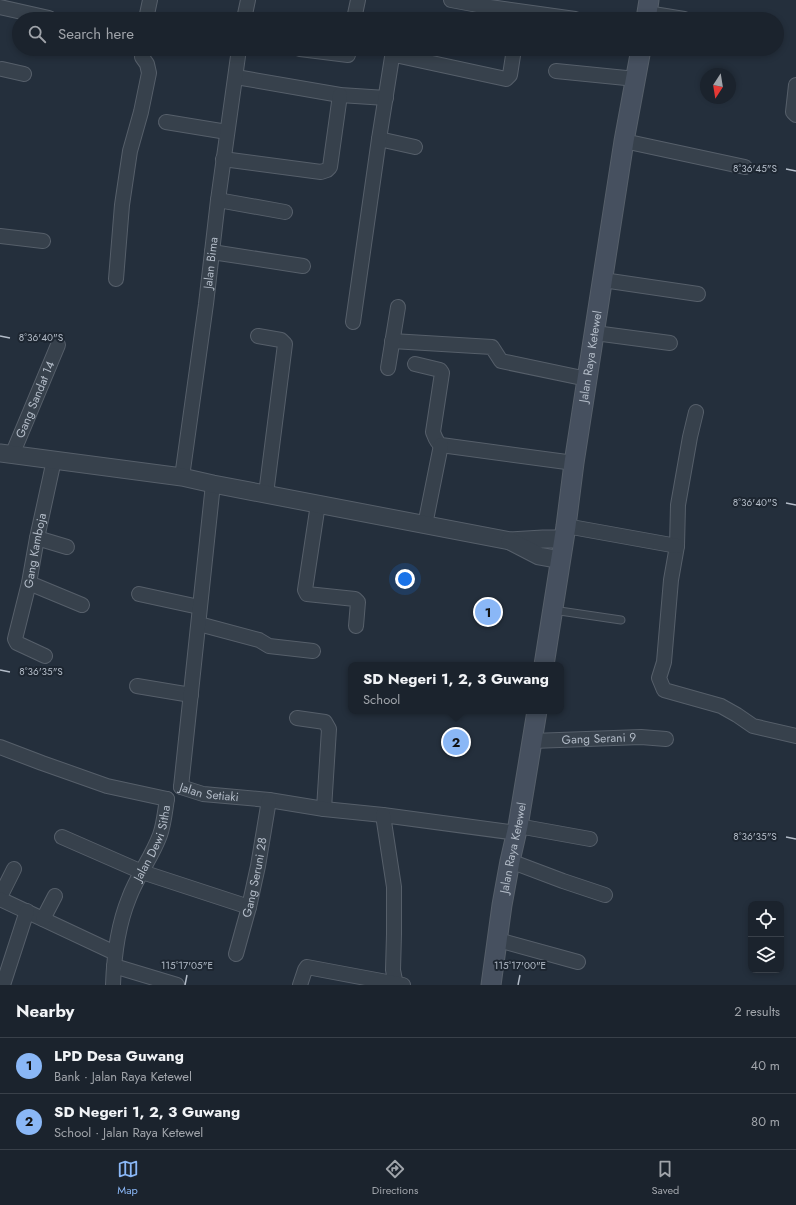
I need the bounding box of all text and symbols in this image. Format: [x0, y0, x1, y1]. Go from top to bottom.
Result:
search box [12, 12, 784, 56]
icon: search [26, 23, 48, 45]
text: Search here [58, 23, 134, 45]
north arrow [700, 68, 736, 104]
text: 8°36'45"S [733, 161, 777, 176]
street label: Jalan Bima [199, 236, 223, 292]
street label: Jalan Raya Ketewel [574, 309, 607, 406]
text: 8°36'40"S [19, 330, 64, 345]
street label: Gang Sandat 14 [11, 358, 59, 441]
text: 8°36'40"S [733, 495, 778, 510]
street label: Gang Kamboja [19, 511, 51, 590]
your location [395, 569, 415, 589]
pin: 1 [475, 597, 501, 627]
popup [348, 662, 564, 714]
text: 8°36'35"S [19, 664, 63, 679]
text: SD Negeri 1, 2, 3 Guwang [363, 668, 549, 690]
text: School [363, 690, 400, 709]
pin: 2 [443, 727, 469, 757]
street label: Gang Serani 9 [561, 728, 637, 749]
street label: Jalan Setiaki [175, 777, 240, 806]
street label: Jalan Raya Ketewel [495, 801, 531, 897]
street label: Jalan Dewi Sitha [128, 804, 175, 886]
text: 8°36'35"S [733, 829, 777, 844]
street label: Gang Seruni 28 [238, 836, 272, 920]
map controls [748, 901, 784, 973]
button: locate [748, 901, 784, 937]
button: layers [748, 937, 784, 973]
text: 115°17'05"E [161, 958, 213, 973]
text: 115°17'00"E [494, 958, 546, 973]
text: Nearby [16, 999, 74, 1023]
text: 2 results [734, 1002, 780, 1021]
text: LPD Desa Guwang [54, 1045, 184, 1067]
text: 1 [26, 1056, 32, 1075]
text: 40 m [751, 1056, 780, 1075]
text: Bank · Jalan Raya Ketewel [54, 1067, 192, 1086]
text: SD Negeri 1, 2, 3 Guwang [54, 1101, 240, 1123]
text: 2 [25, 1112, 33, 1131]
text: 80 m [751, 1112, 780, 1131]
text: School · Jalan Raya Ketewel [54, 1123, 203, 1142]
tab: Map [117, 1158, 139, 1198]
tab: Directions [372, 1158, 418, 1198]
tab: Saved [652, 1158, 679, 1198]

